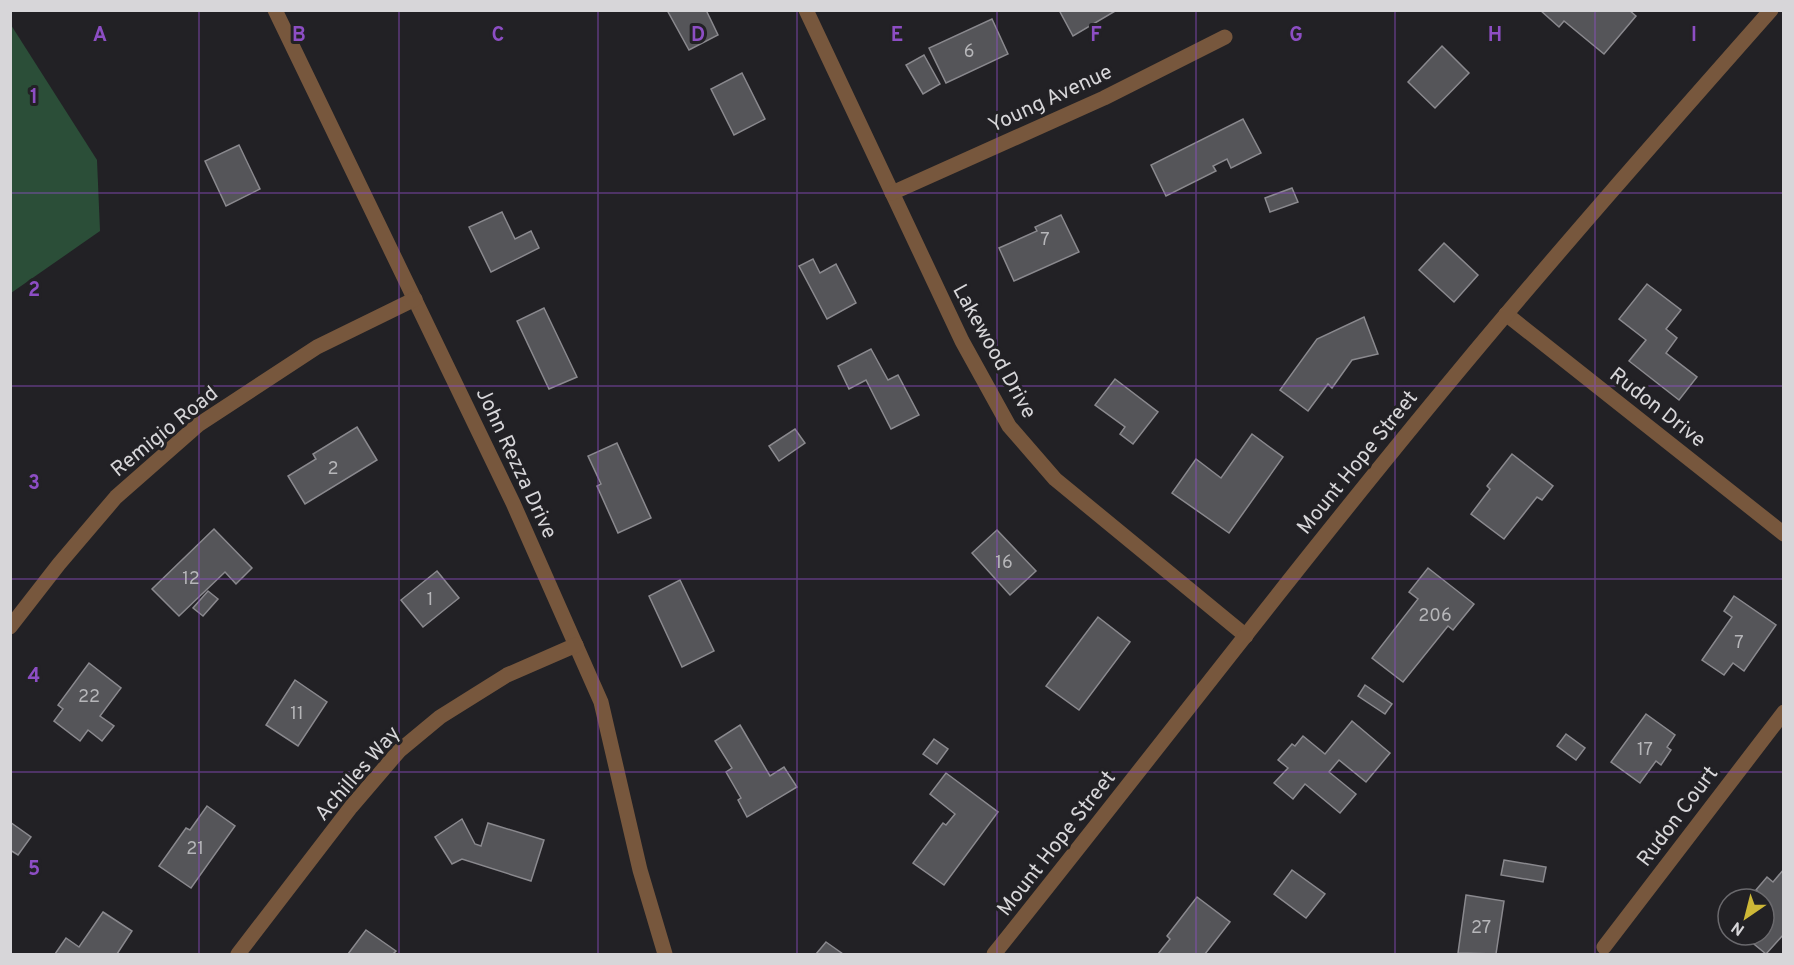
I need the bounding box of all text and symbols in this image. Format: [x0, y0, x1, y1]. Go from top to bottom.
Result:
text: A [93, 23, 107, 49]
text: B [292, 23, 306, 49]
text: C [492, 23, 504, 49]
text: D [691, 23, 705, 49]
text: E [891, 23, 903, 49]
text: F [1090, 23, 1102, 49]
text: G [1289, 23, 1303, 49]
text: H [1488, 23, 1502, 49]
text: I [1691, 23, 1697, 49]
house number: 6 [964, 41, 974, 64]
street label: Young Avenue [984, 59, 1117, 140]
text: 1 [30, 85, 38, 111]
house number: 7 [1040, 229, 1050, 252]
text: 2 [28, 278, 40, 304]
street label: Lakewood Drive [946, 280, 1042, 424]
street label: Rudon Drive [1603, 362, 1711, 454]
street label: Remigio Road [106, 381, 224, 484]
street label: John Rezza Drive [469, 384, 562, 543]
street label: Mount Hope Street [1292, 385, 1425, 540]
house number: 2 [327, 458, 339, 481]
text: 3 [28, 471, 40, 497]
house number: 16 [995, 552, 1013, 575]
house number: 12 [182, 568, 200, 591]
house number: 1 [427, 589, 433, 612]
house number: 206 [1418, 605, 1452, 628]
house number: 7 [1734, 632, 1744, 655]
text: 4 [28, 664, 40, 690]
house number: 22 [78, 686, 100, 709]
house number: 11 [290, 703, 304, 726]
street label: Achilles Way [309, 721, 407, 827]
house number: 17 [1637, 739, 1653, 762]
street label: Rudon Court [1632, 761, 1725, 873]
street label: Mount Hope Street [992, 766, 1122, 922]
house number: 21 [186, 838, 204, 861]
text: 5 [28, 857, 40, 883]
north arrow [1716, 887, 1776, 947]
text: N [1728, 916, 1749, 939]
house number: 27 [1471, 917, 1491, 940]

